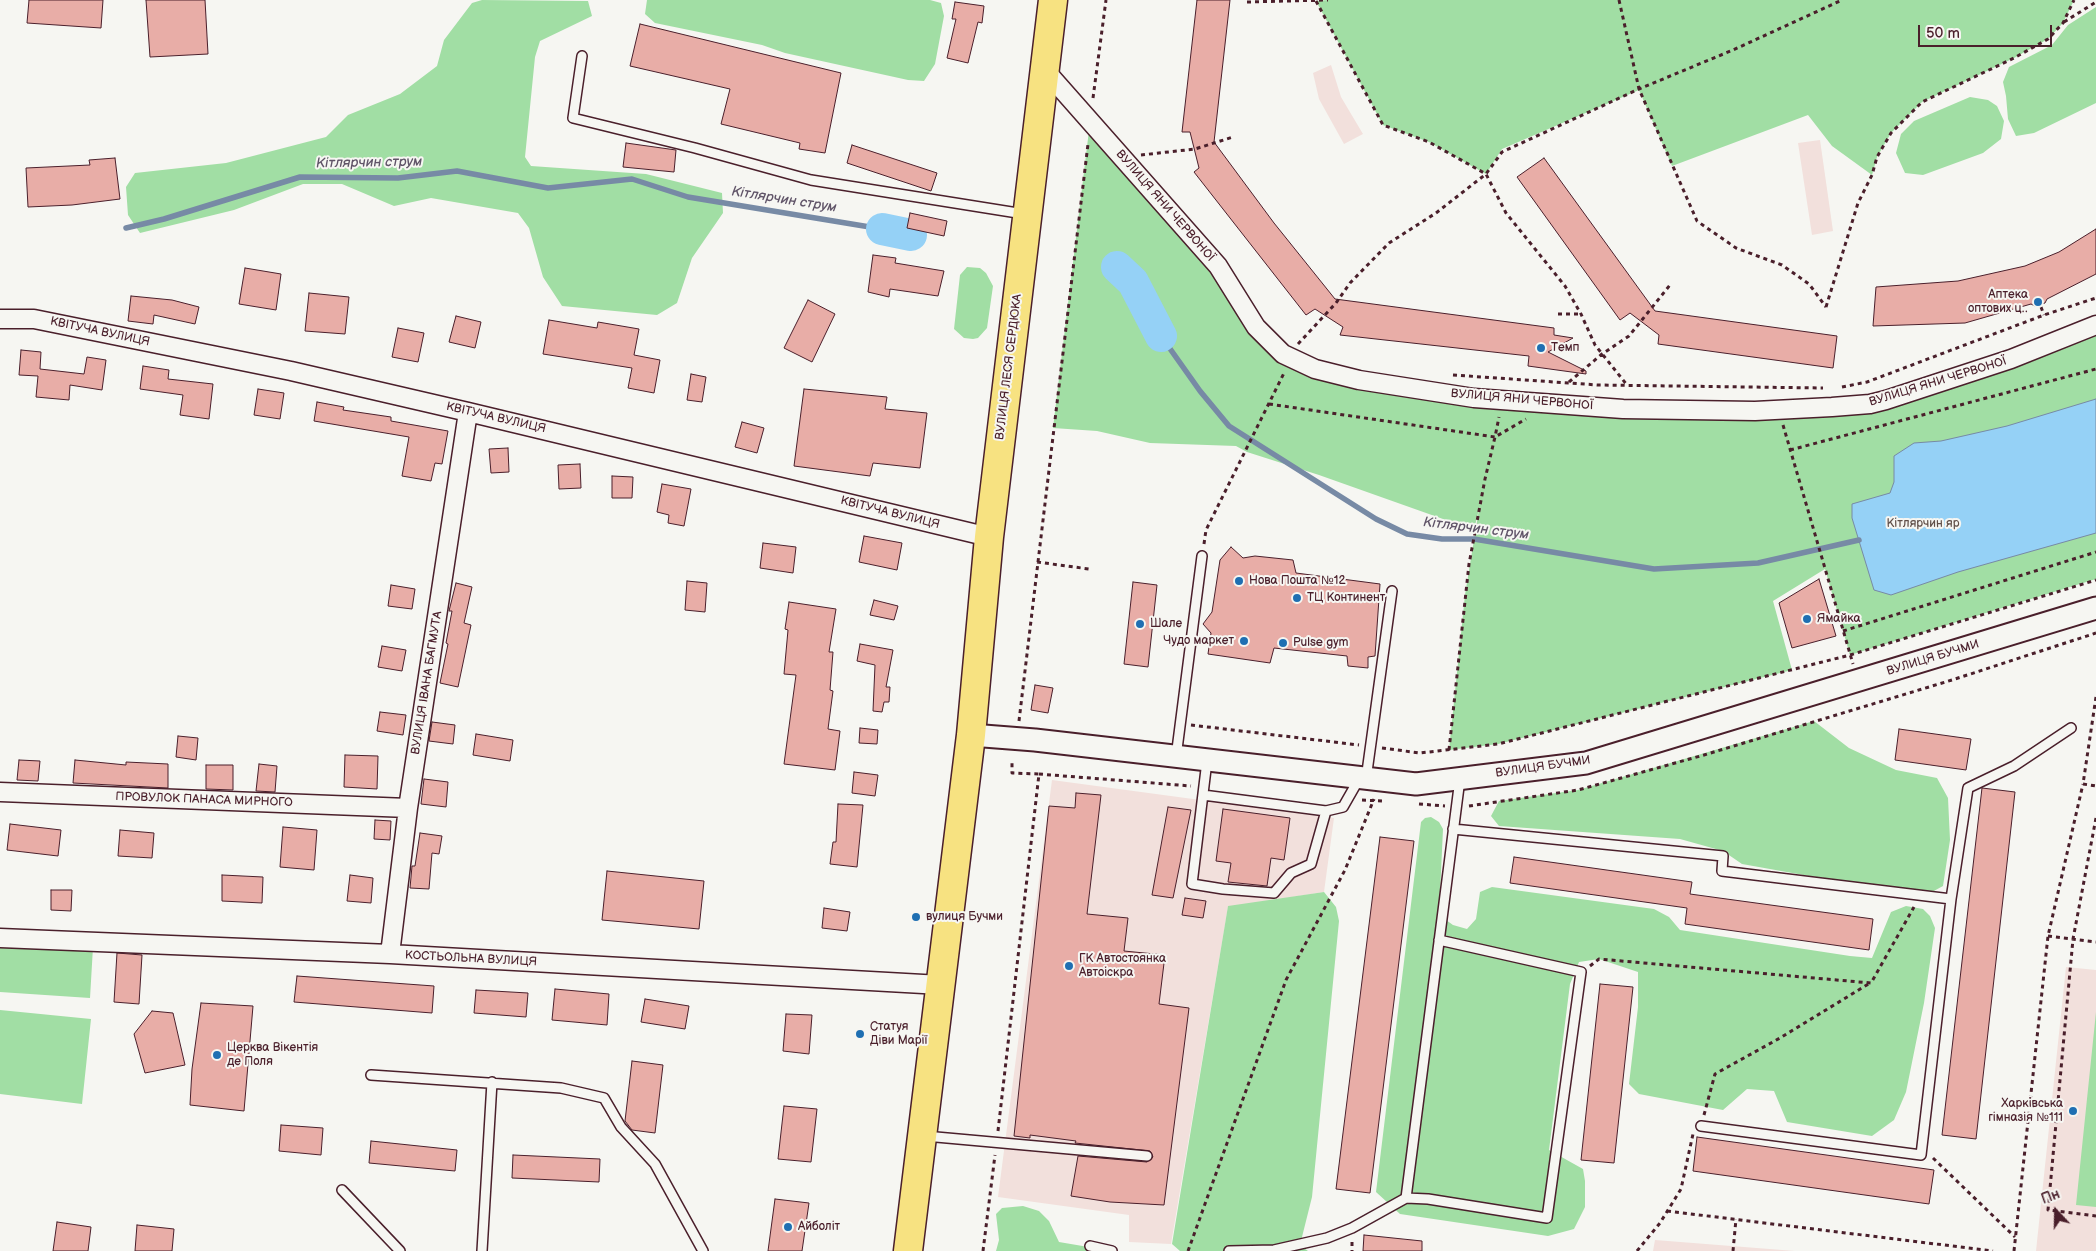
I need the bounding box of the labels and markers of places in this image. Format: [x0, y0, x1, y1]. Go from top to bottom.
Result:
place label: Аптека оптових ц‥ [1968, 288, 2028, 316]
marker: Аптека оптових ц‥ [2032, 296, 2044, 308]
place label: Темп [1551, 341, 1580, 355]
marker: Темп [1535, 342, 1547, 354]
place label: Нова Пошта №12 [1249, 574, 1346, 588]
marker: Нова Пошта №12 [1233, 575, 1245, 587]
place label: ТЦ Континент [1307, 591, 1385, 605]
marker: ТЦ Континент [1291, 592, 1303, 604]
place label: Ямайка [1817, 612, 1861, 626]
marker: Ямайка [1801, 613, 1813, 625]
place label: Шале [1150, 617, 1182, 631]
marker: Шале [1134, 618, 1146, 630]
place label: Чудо маркет [1163, 634, 1234, 648]
marker: Чудо маркет [1238, 635, 1250, 647]
place label: Pulse gym [1293, 636, 1348, 650]
marker: Pulse gym [1277, 637, 1289, 649]
place label: вулиця Бучми [926, 910, 1003, 924]
marker: вулиця Бучми [910, 911, 922, 923]
place label: ГК Автостоянка Автоіскра [1079, 952, 1166, 980]
marker: ГК Автостоянка Автоіскра [1063, 960, 1075, 972]
place label: Статуя Діви Марії [870, 1020, 927, 1048]
marker: Статуя Діви Марії [854, 1028, 866, 1040]
place label: Церква Вікентія де Поля [227, 1041, 318, 1069]
marker: Церква Вікентія де Поля [211, 1049, 223, 1061]
place label: Харківська гімназія №111 [1988, 1097, 2063, 1125]
marker: Харківська гімназія №111 [2067, 1105, 2079, 1117]
place label: Айболіт [798, 1220, 840, 1234]
marker: Айболіт [782, 1221, 794, 1233]

